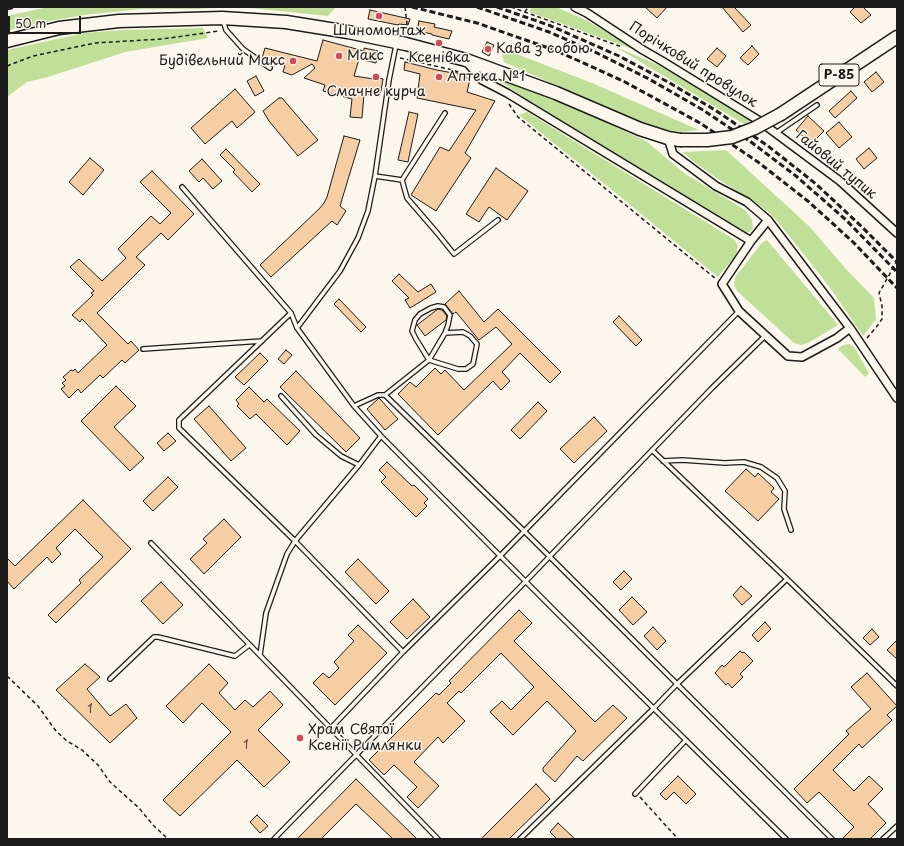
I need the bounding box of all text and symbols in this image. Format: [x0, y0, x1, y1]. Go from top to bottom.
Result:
scale bar [10, 8, 83, 34]
marker: Шиномонтаж [374, 11, 384, 21]
text: 50 m [15, 14, 46, 32]
street label: Порічковий провулок [626, 19, 760, 111]
place label: Шиномонтаж [333, 23, 425, 39]
marker: Ксенівка [434, 38, 444, 48]
place label: Кава з собою [496, 41, 590, 57]
marker: Кава з собою [483, 44, 493, 54]
place label: Макс [347, 48, 384, 64]
place label: Ксенівка [408, 50, 470, 66]
marker: Макс [334, 51, 344, 61]
place label: Будівельний Макс [159, 53, 285, 69]
marker: Будівельний Макс [288, 56, 298, 66]
road number: Р-85 [819, 64, 859, 86]
place label: Аптека №1 [447, 69, 525, 85]
marker: Смачне курча [371, 72, 381, 82]
marker: Аптека №1 [434, 72, 444, 82]
place label: Смачне курча [326, 84, 426, 100]
street label: Гайовий тупик [792, 127, 880, 203]
house number: 1 [87, 703, 93, 717]
place label: Храм Святої Ксенії Римлянки [308, 722, 422, 754]
marker: Храм Святої Ксенії Римлянки [295, 733, 305, 743]
house number: 1 [243, 739, 249, 753]

